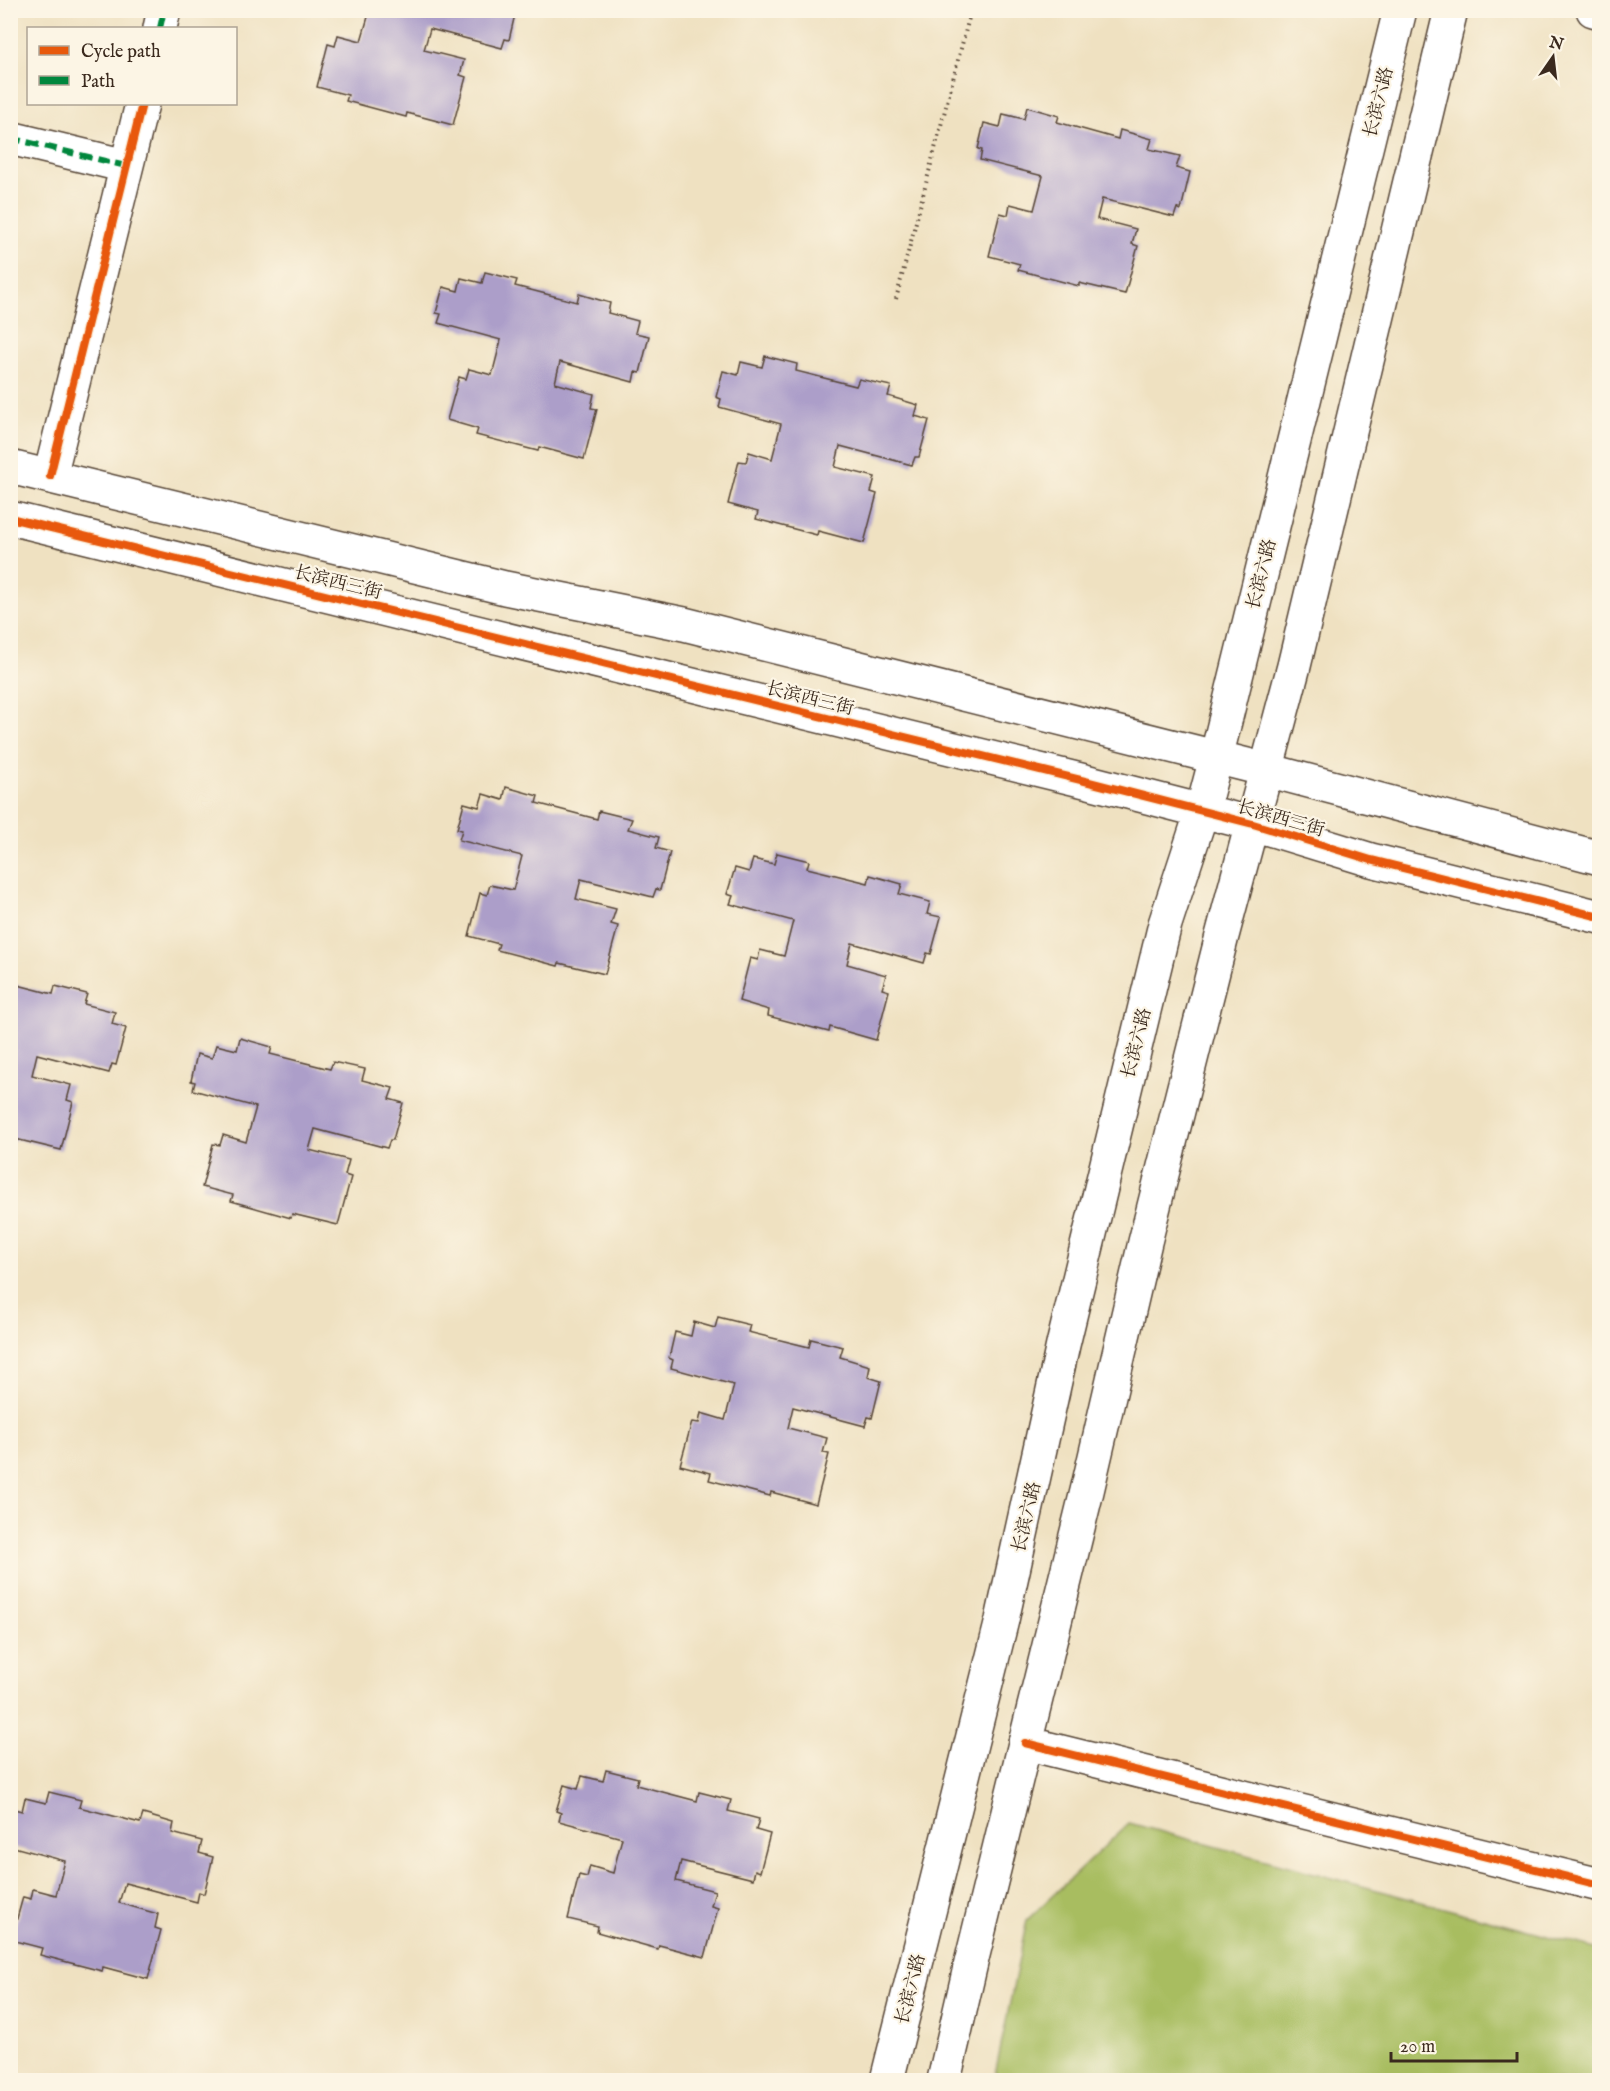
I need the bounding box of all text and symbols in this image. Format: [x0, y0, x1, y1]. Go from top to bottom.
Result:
legend [27, 27, 237, 105]
north arrow [1523, 27, 1583, 87]
text: N [1546, 33, 1565, 56]
text: Cycle path [81, 41, 161, 64]
street label: 长滨六路 [1360, 65, 1399, 140]
text: Path [81, 71, 115, 94]
street label: 长滨六路 [1243, 537, 1282, 612]
street label: 长滨西三街 [291, 561, 384, 606]
street label: 长滨西三街 [763, 677, 856, 722]
street label: 长滨西三街 [1234, 796, 1327, 843]
street label: 长滨六路 [1118, 1006, 1157, 1081]
street label: 长滨六路 [1008, 1480, 1047, 1555]
street label: 长滨六路 [892, 1952, 931, 2027]
scale bar [1391, 2025, 1517, 2063]
text: 20 m [1400, 2036, 1435, 2059]

